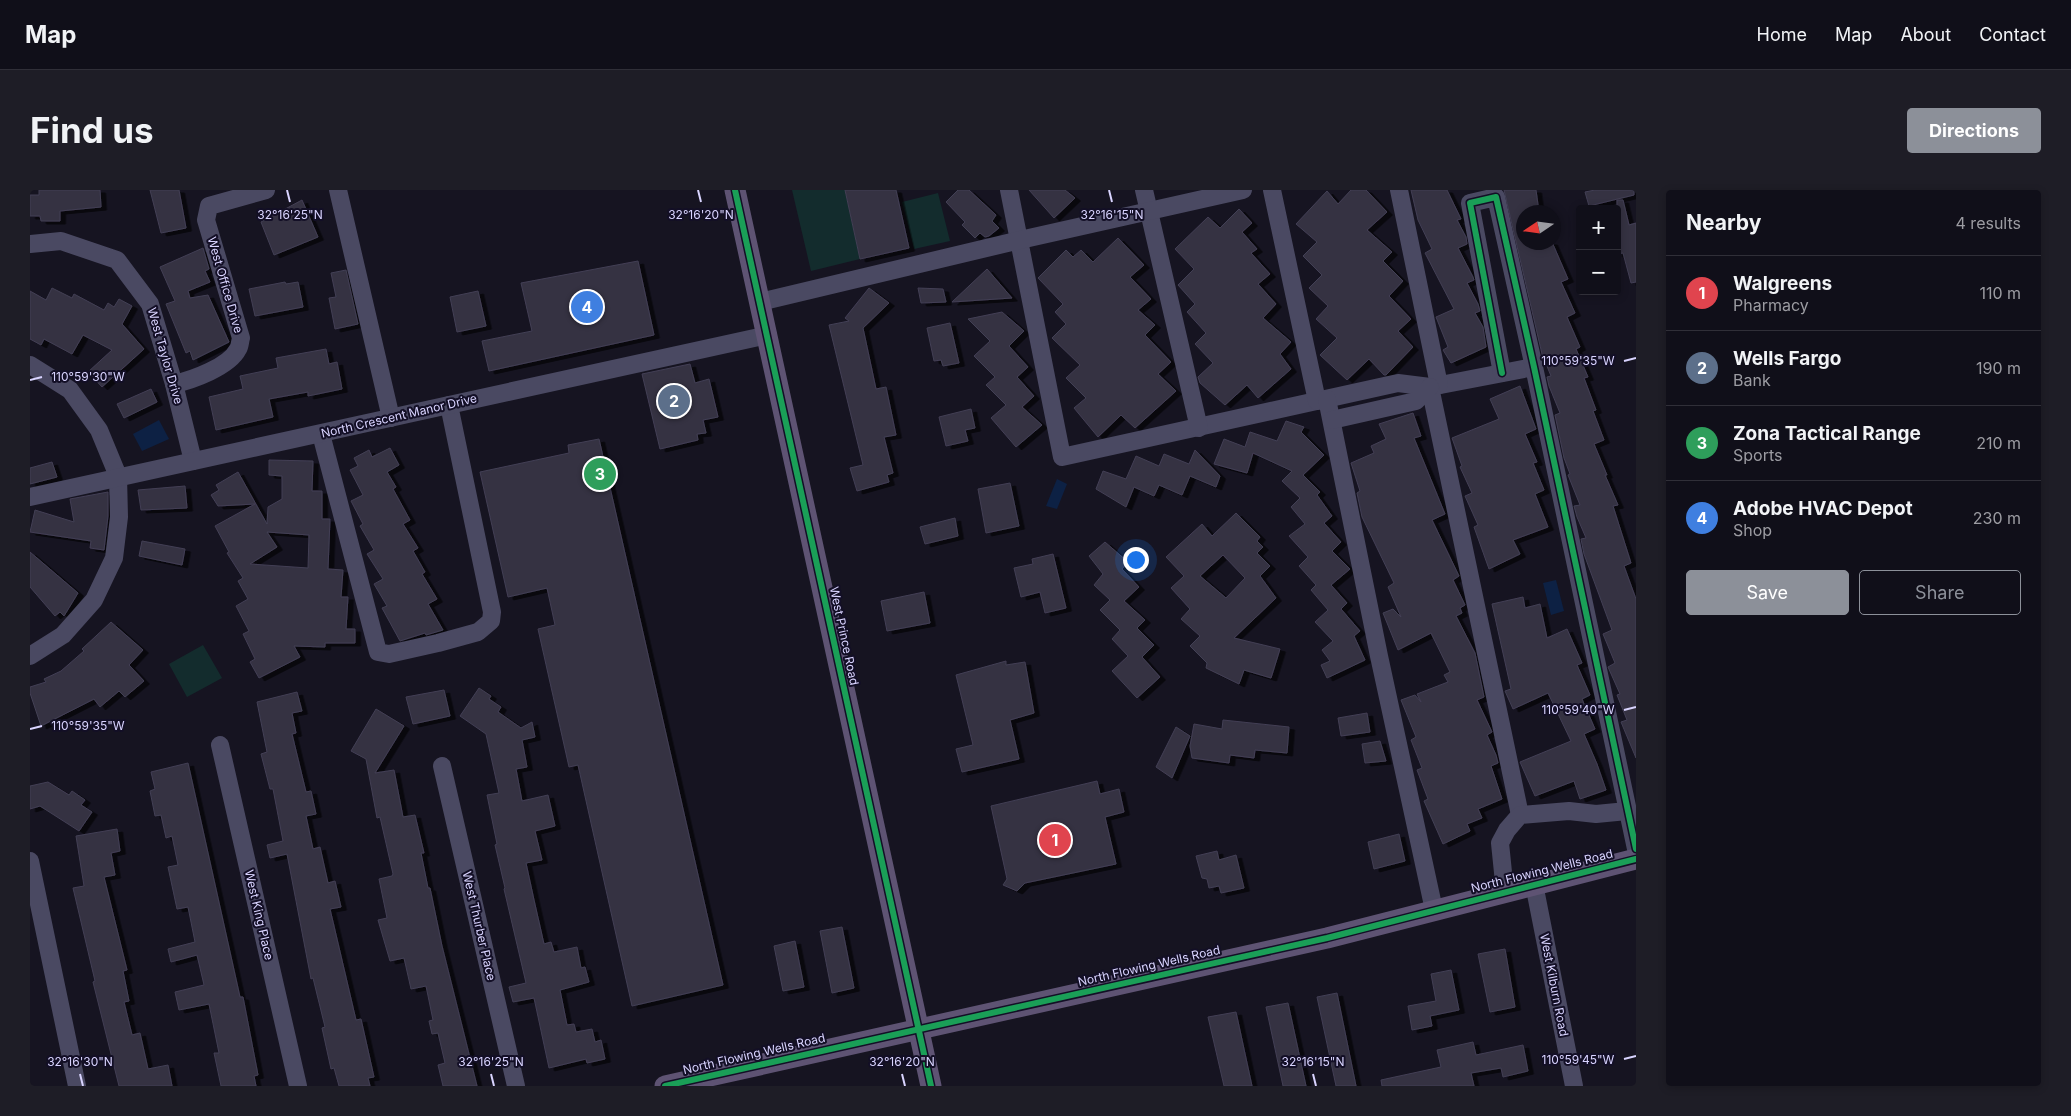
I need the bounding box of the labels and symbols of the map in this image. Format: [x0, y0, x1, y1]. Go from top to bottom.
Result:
north arrow [1516, 205, 1561, 250]
text: 32°16'25"N [257, 207, 323, 222]
text: 32°16'20"N [668, 207, 734, 222]
text: 32°16'15"N [1081, 207, 1143, 222]
street label: West Office Drive [205, 235, 246, 335]
pin: 4 [571, 288, 603, 326]
street label: West Taylor Drive [145, 306, 186, 406]
text: 110°59'35"W [1541, 353, 1615, 368]
text: 110°59'30"W [51, 369, 125, 384]
pin: 2 [658, 382, 690, 420]
street label: North Crescent Manor Drive [319, 390, 478, 441]
pin: 3 [584, 455, 616, 493]
your location [1123, 547, 1149, 573]
street label: West Prince Road [827, 585, 862, 687]
text: 110°59'40"W [1541, 702, 1615, 717]
text: 110°59'35"W [51, 718, 125, 733]
pin: 1 [1039, 821, 1071, 859]
street label: North Flowing Wells Road [1469, 846, 1614, 895]
street label: West King Place [242, 868, 277, 961]
street label: West Thurber Place [460, 870, 499, 982]
street label: West Kilburn Road [1537, 932, 1572, 1038]
street label: North Flowing Wells Road [1076, 942, 1221, 989]
street label: North Flowing Wells Road [681, 1030, 826, 1077]
text: 110°59'45"W [1542, 1052, 1615, 1067]
text: 32°16'30"N [47, 1054, 113, 1069]
text: 32°16'25"N [458, 1054, 524, 1069]
text: 32°16'20"N [869, 1054, 935, 1069]
text: 32°16'15"N [1282, 1054, 1344, 1069]

